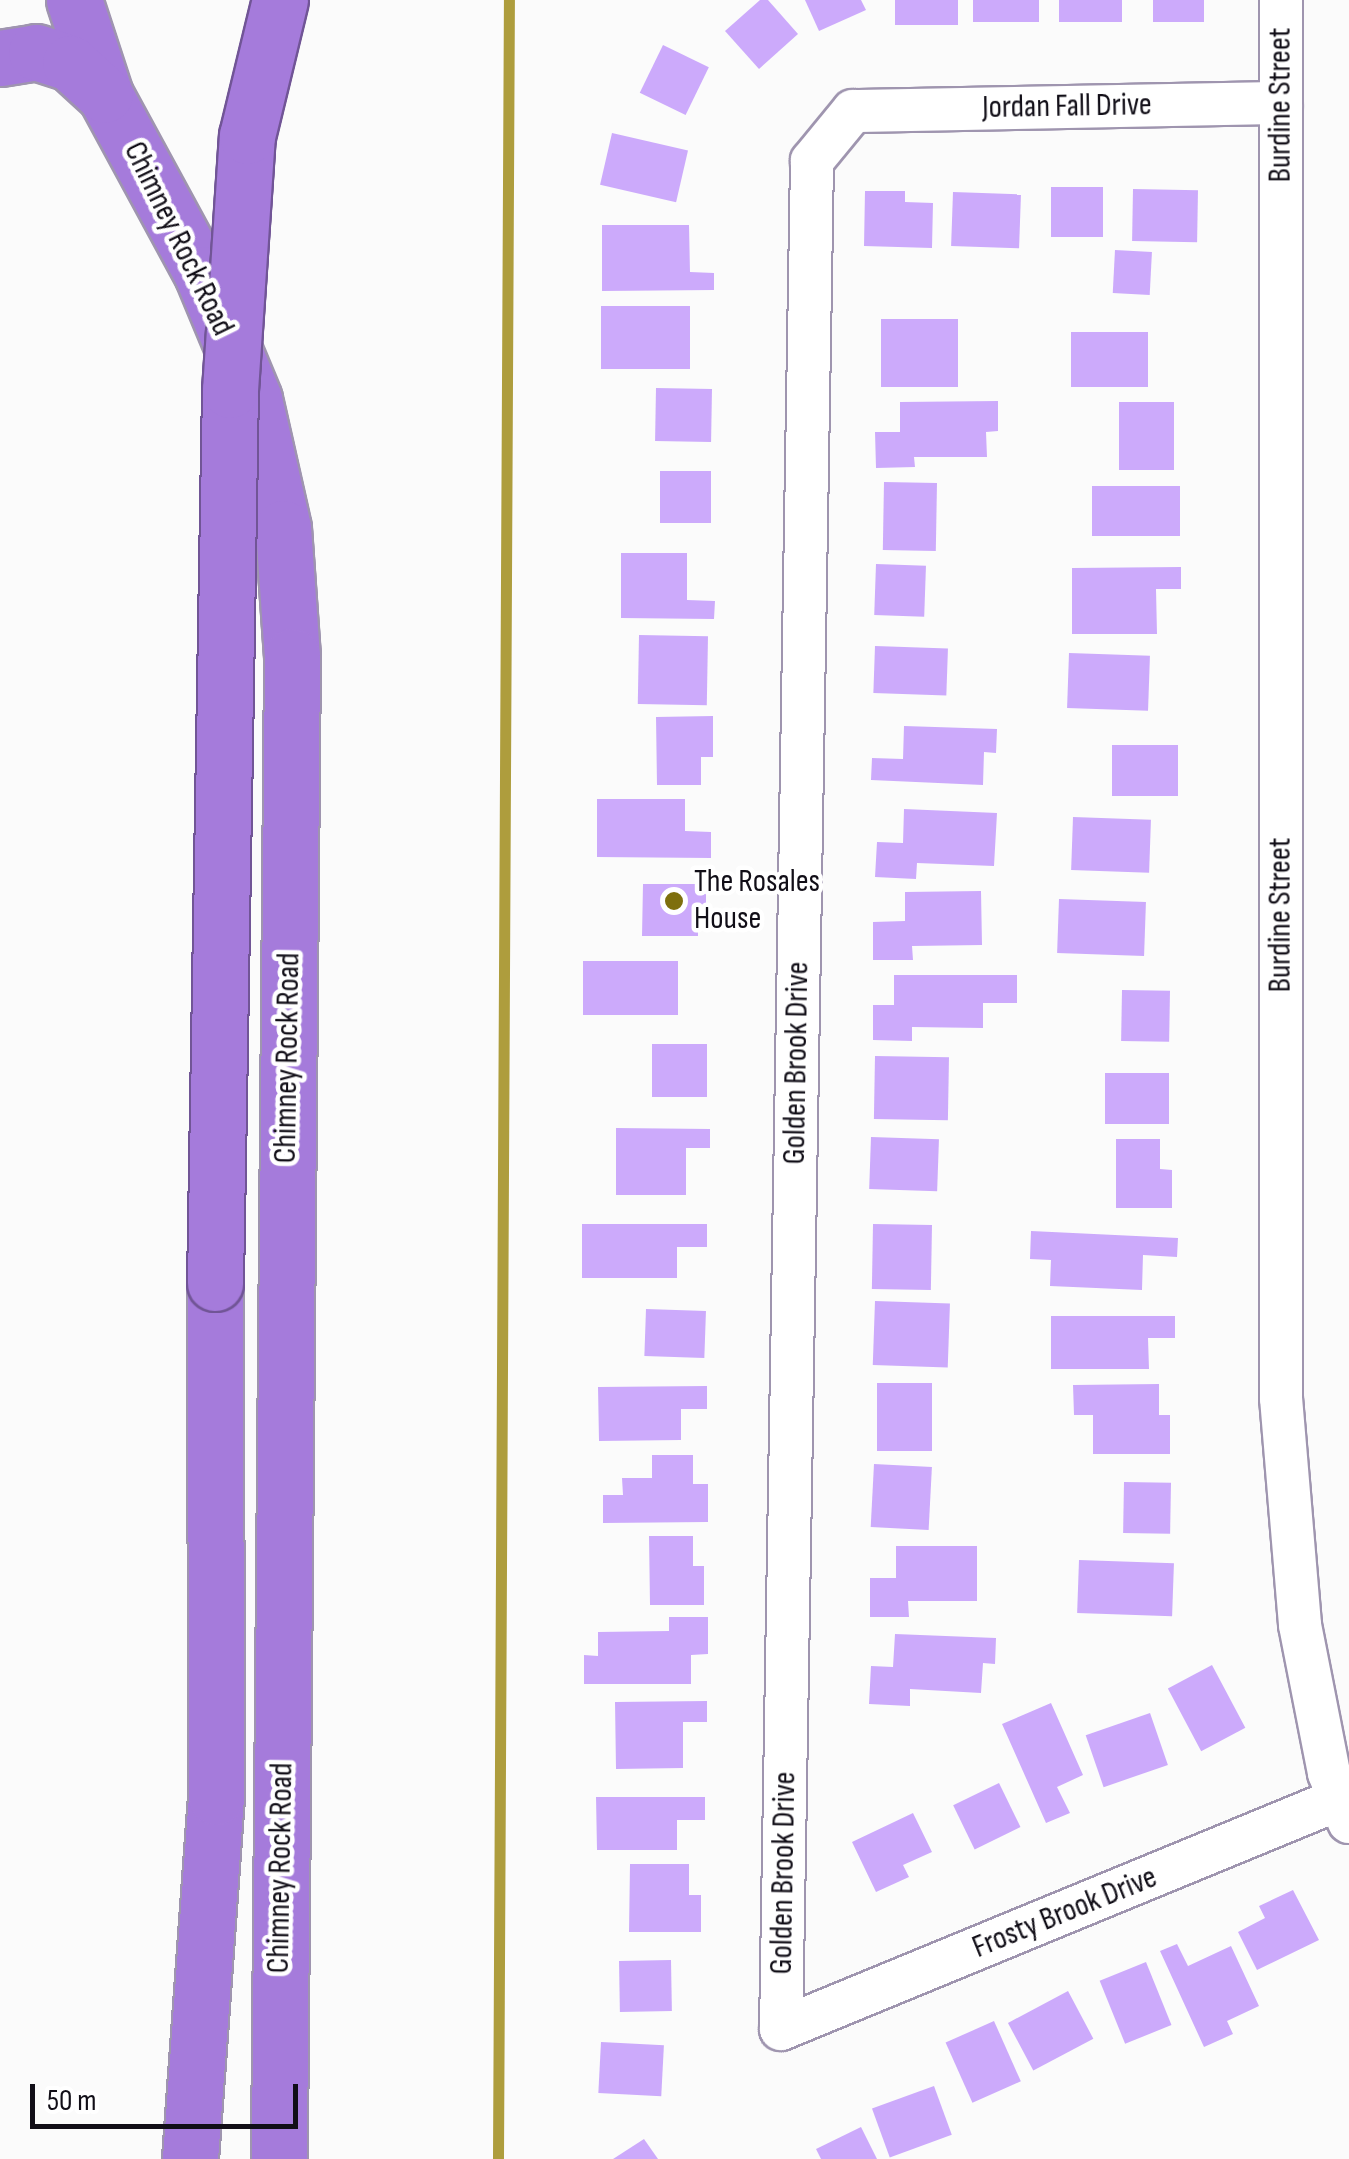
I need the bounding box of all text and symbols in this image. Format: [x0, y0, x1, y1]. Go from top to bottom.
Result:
street label: Burdine Street [1262, 28, 1300, 182]
street label: Jordan Fall Drive [982, 86, 1152, 128]
street label: Chimney Rock Road [115, 136, 241, 342]
street label: Burdine Street [1262, 838, 1300, 992]
place label: The Rosales House [694, 864, 820, 939]
marker: The Rosales House [663, 890, 685, 912]
street label: Chimney Rock Road [267, 952, 309, 1164]
street label: Golden Brook Drive [776, 961, 818, 1165]
street label: Chimney Rock Road [260, 1762, 302, 1974]
street label: Golden Brook Drive [763, 1771, 805, 1975]
street label: Frosty Brook Drive [967, 1859, 1163, 1967]
scale bar [35, 2064, 302, 2126]
text: 50 m [47, 2083, 96, 2119]

